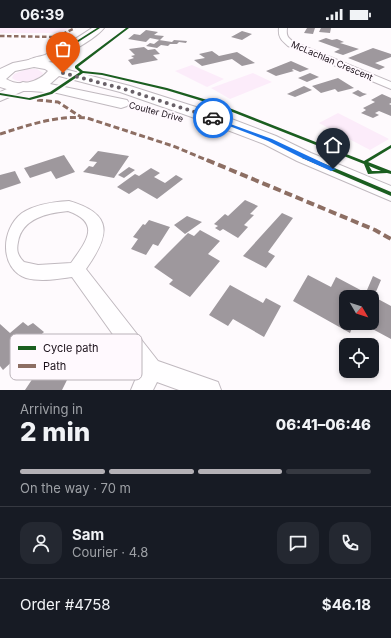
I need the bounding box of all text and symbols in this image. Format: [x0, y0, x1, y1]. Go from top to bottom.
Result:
text: 06:39 [20, 5, 64, 24]
pin [46, 32, 80, 73]
icon: bag [52, 38, 74, 60]
street label: McLachlan Crescent [290, 38, 375, 83]
courier [193, 98, 233, 138]
street label: Coulter Drive [128, 99, 185, 124]
icon: car [202, 107, 224, 129]
pin [316, 128, 350, 169]
icon: home [322, 134, 344, 156]
north arrow [339, 290, 379, 330]
map controls [339, 290, 379, 378]
legend [10, 334, 142, 380]
button: locate [339, 338, 379, 378]
text: Cycle path [43, 341, 99, 355]
text: Path [43, 359, 66, 373]
text: Arriving in [20, 401, 83, 417]
text: 06:41–06:46 [276, 415, 371, 434]
text: 2 min [20, 416, 90, 447]
text: On the way · 70 m [20, 480, 131, 496]
button: person [20, 522, 62, 564]
button: chat [277, 522, 319, 564]
button: phone [329, 522, 371, 564]
text: Sam [72, 525, 104, 544]
text: Courier · 4.8 [72, 544, 148, 560]
text: Order #4758 [20, 595, 111, 614]
text: $46.18 [322, 595, 371, 614]

